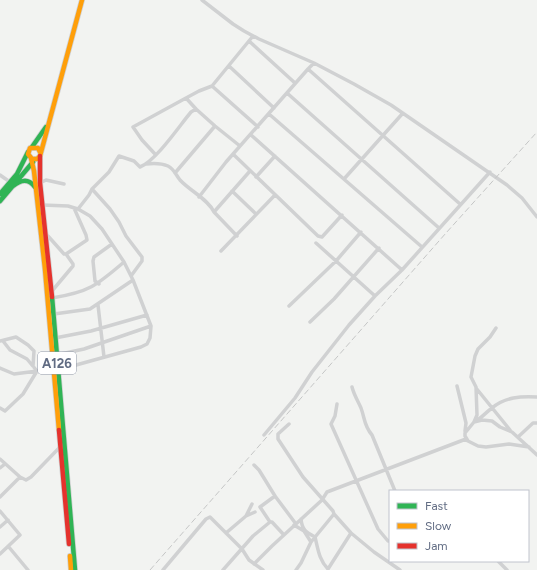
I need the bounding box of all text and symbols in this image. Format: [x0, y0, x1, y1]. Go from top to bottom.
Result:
road number: A126 [38, 352, 76, 374]
legend [389, 490, 529, 562]
text: Fast [425, 499, 448, 513]
text: Slow [425, 519, 452, 533]
text: Jam [425, 539, 448, 553]

